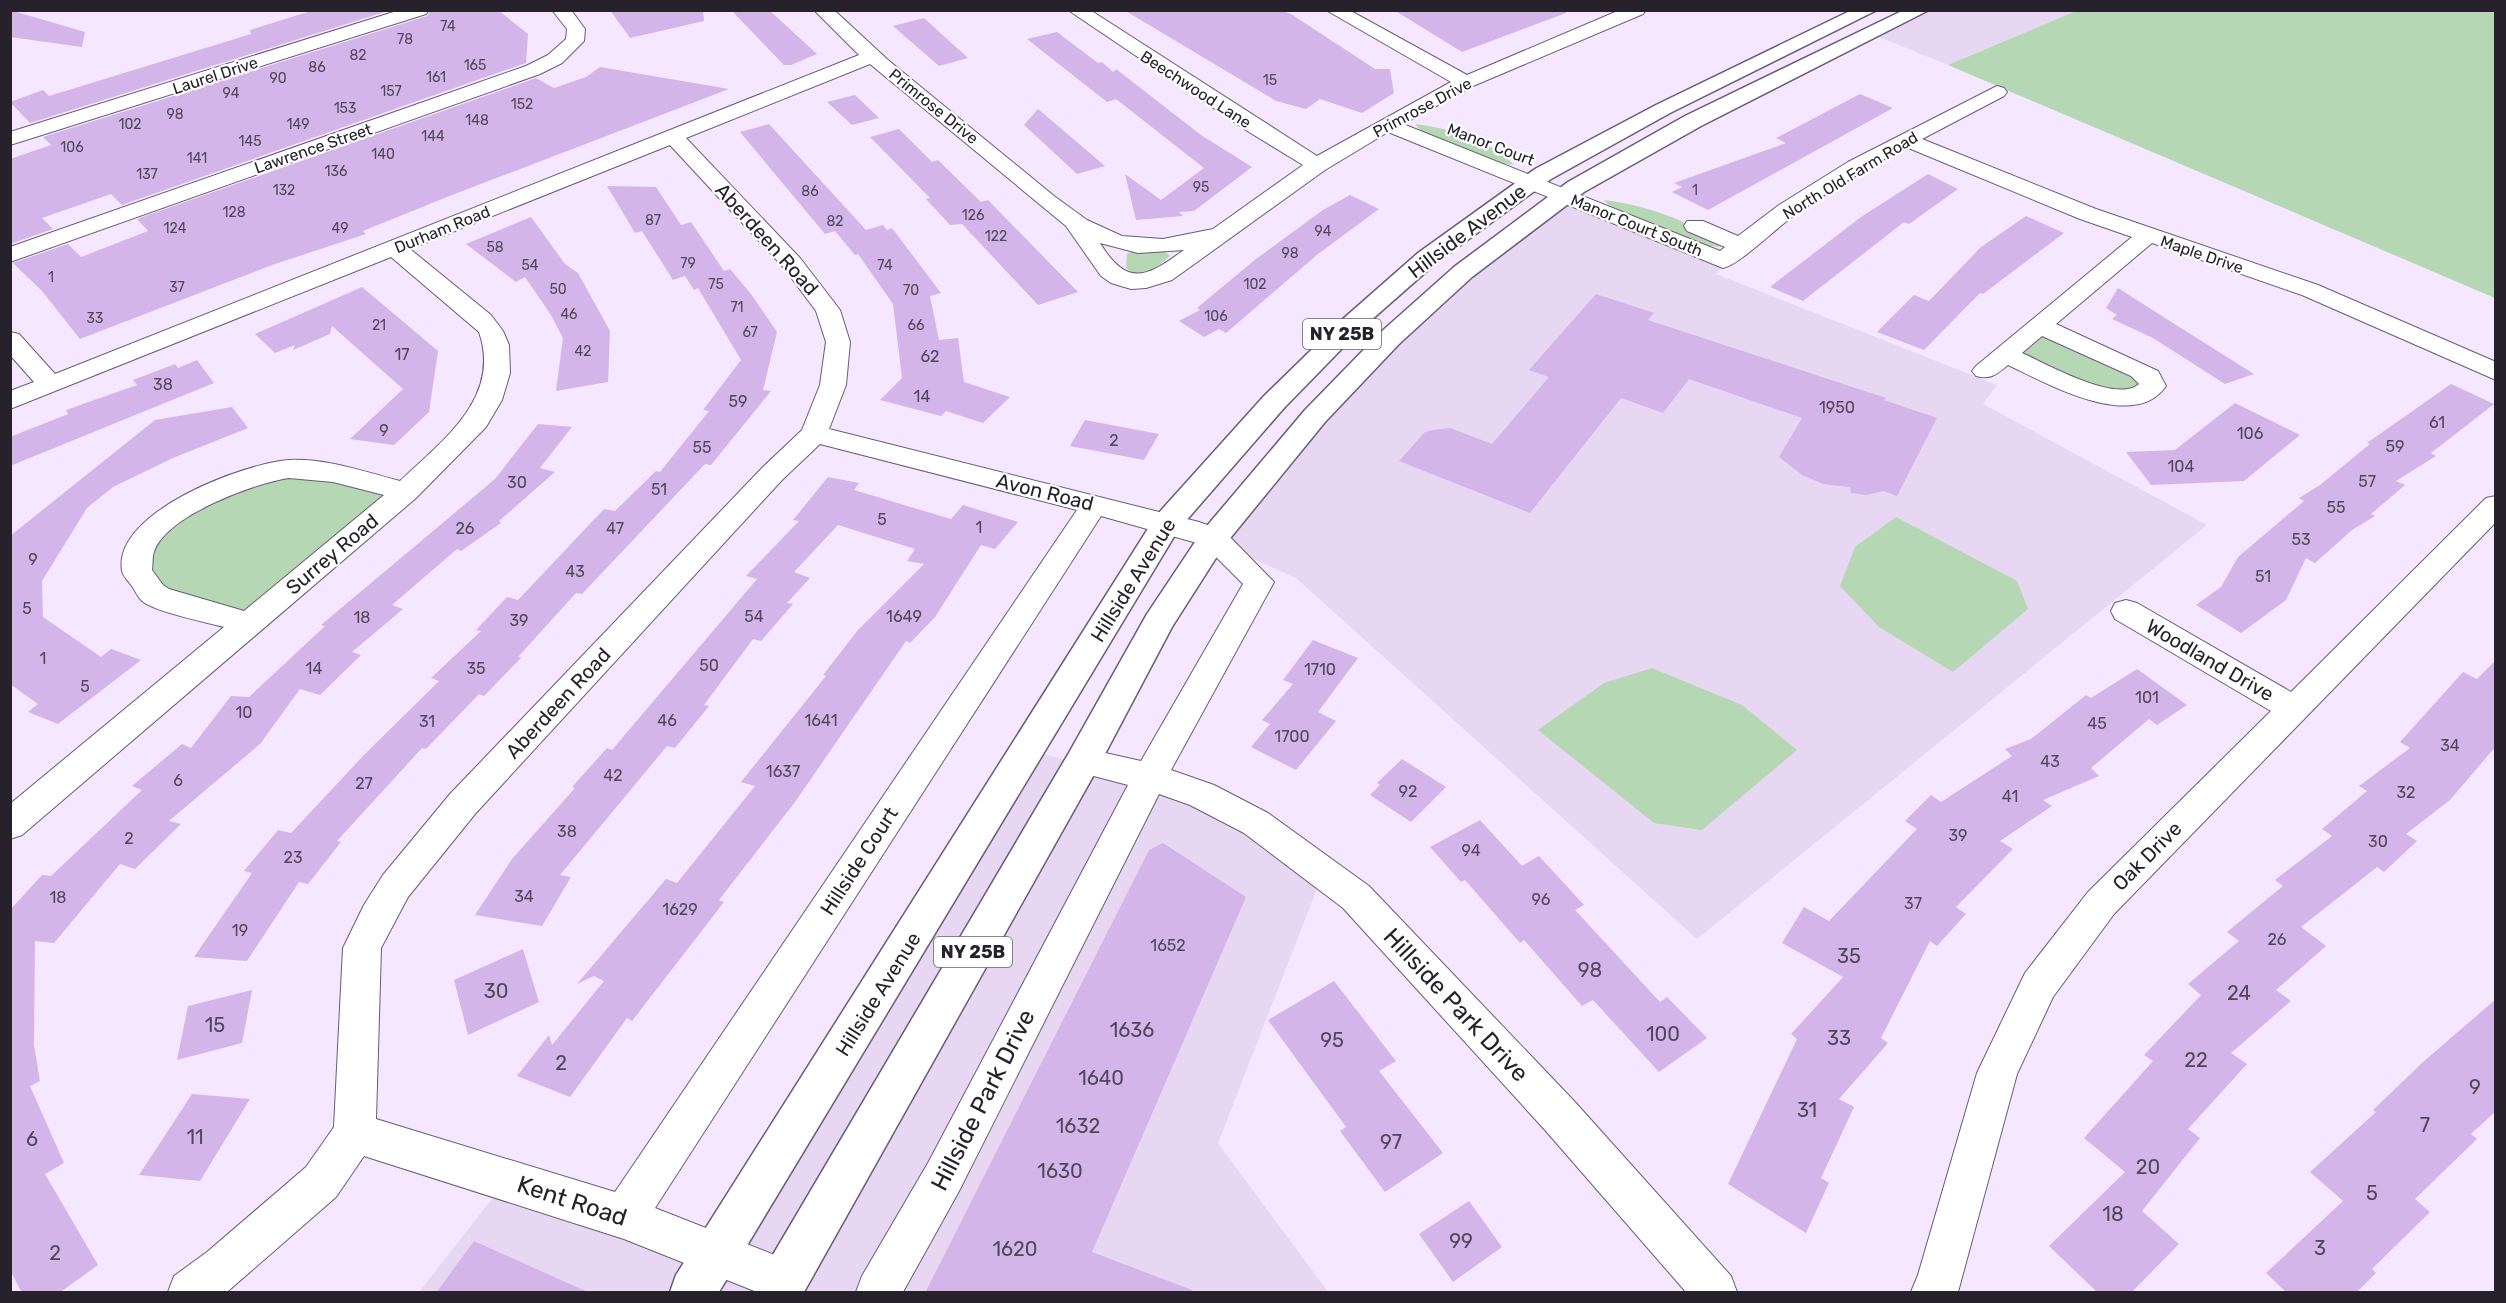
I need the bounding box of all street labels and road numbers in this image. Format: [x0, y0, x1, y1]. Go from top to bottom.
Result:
street label: Beechwood Lane [1137, 47, 1255, 132]
street label: Laurel Drive [170, 53, 260, 98]
street label: Primrose Drive [885, 65, 982, 148]
street label: Primrose Drive [1370, 73, 1475, 141]
street label: Lawrence Street [252, 119, 374, 178]
street label: Manor Court [1445, 119, 1537, 170]
street label: North Old Farm Road [1779, 128, 1921, 223]
street label: Aberdeen Road [710, 178, 824, 300]
street label: Hillside Avenue [1403, 179, 1531, 283]
street label: Manor Court South [1568, 190, 1706, 261]
street label: Durham Road [392, 202, 493, 257]
street label: Maple Drive [2158, 231, 2246, 278]
road number: NY 25B [1303, 319, 1381, 349]
street label: Avon Road [994, 468, 1096, 516]
street label: Surrey Road [281, 508, 383, 600]
street label: Hillside Avenue [1085, 514, 1181, 646]
street label: Woodland Drive [2142, 614, 2278, 706]
street label: Aberdeen Road [501, 643, 615, 763]
street label: Hillside Court [815, 802, 903, 920]
street label: Oak Drive [2107, 816, 2187, 896]
street label: Hillside Park Drive [1378, 922, 1534, 1088]
street label: Hillside Avenue [830, 928, 926, 1060]
road number: NY 25B [934, 937, 1012, 967]
street label: Hillside Park Drive [925, 1005, 1041, 1195]
street label: Kent Road [514, 1170, 630, 1232]

